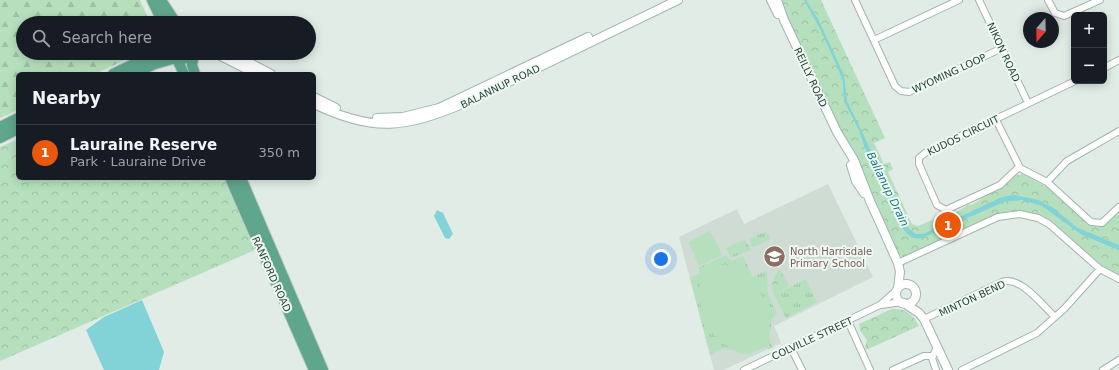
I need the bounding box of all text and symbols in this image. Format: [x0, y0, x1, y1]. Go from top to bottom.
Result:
north arrow [1023, 12, 1059, 48]
map controls [1071, 12, 1107, 84]
button: + [1071, 12, 1107, 48]
search box [16, 16, 316, 60]
street label: NIKON ROAD [985, 21, 1022, 84]
icon: search [30, 27, 52, 49]
text: Search here [62, 29, 152, 47]
street label: REILLY ROAD [792, 46, 829, 109]
button: − [1071, 48, 1107, 84]
street label: WYOMING LOOP [911, 52, 988, 95]
street label: BALANNUP ROAD [459, 62, 542, 110]
text: Nearby [32, 88, 101, 108]
street label: KUDOS CIRCUIT [926, 113, 1002, 158]
text: Lauraine Reserve [70, 136, 217, 154]
text: 1 [40, 145, 50, 160]
text: 350 m [258, 145, 300, 160]
water label: Ballanup Drain [864, 150, 911, 229]
text: Park · Lauraine Drive [70, 154, 206, 169]
pin: 1 [935, 210, 961, 240]
street label: RANFORD ROAD [250, 235, 293, 314]
school or university icon: North Harrisdale Primary School [761, 244, 787, 270]
place label: North Harrisdale Primary School [790, 246, 872, 269]
your location [651, 249, 671, 269]
street label: MINTON BEND [937, 278, 1007, 319]
street label: COLVILLE STREET [770, 315, 855, 362]

